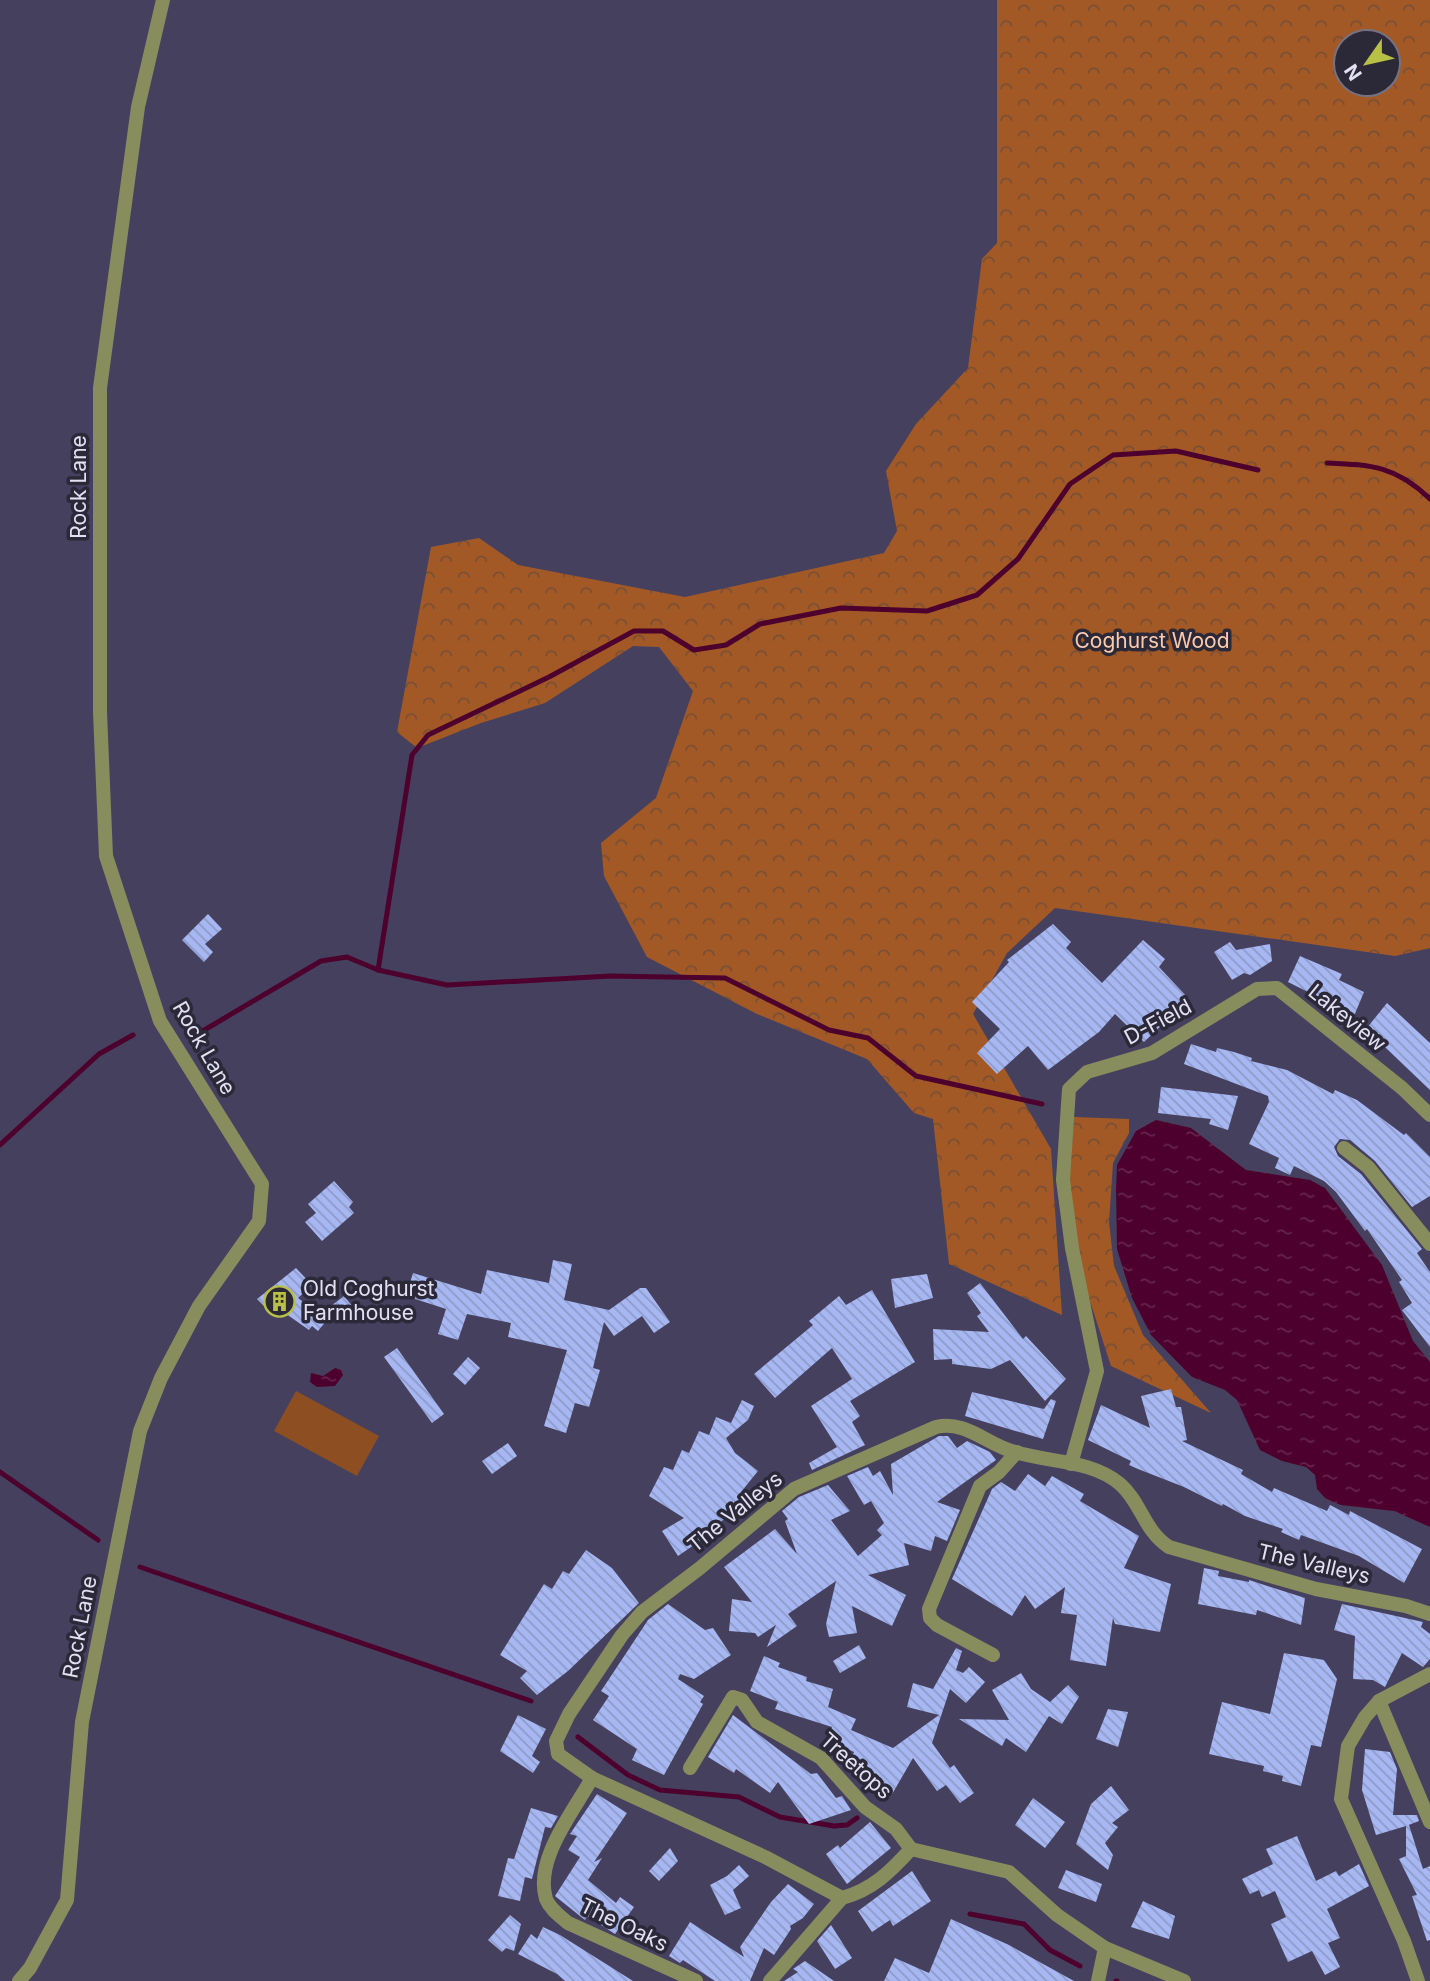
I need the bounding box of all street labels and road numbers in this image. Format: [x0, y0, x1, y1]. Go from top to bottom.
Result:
street label: Rock Lane [66, 435, 91, 539]
street label: Lakeview [1304, 979, 1391, 1056]
street label: D-Field [1120, 994, 1196, 1050]
street label: Rock Lane [168, 997, 241, 1099]
street label: The Valleys [682, 1466, 787, 1557]
street label: The Valleys [1256, 1538, 1373, 1589]
street label: Rock Lane [57, 1574, 102, 1680]
street label: Treetops [815, 1727, 897, 1804]
street label: The Oaks [576, 1893, 672, 1957]

